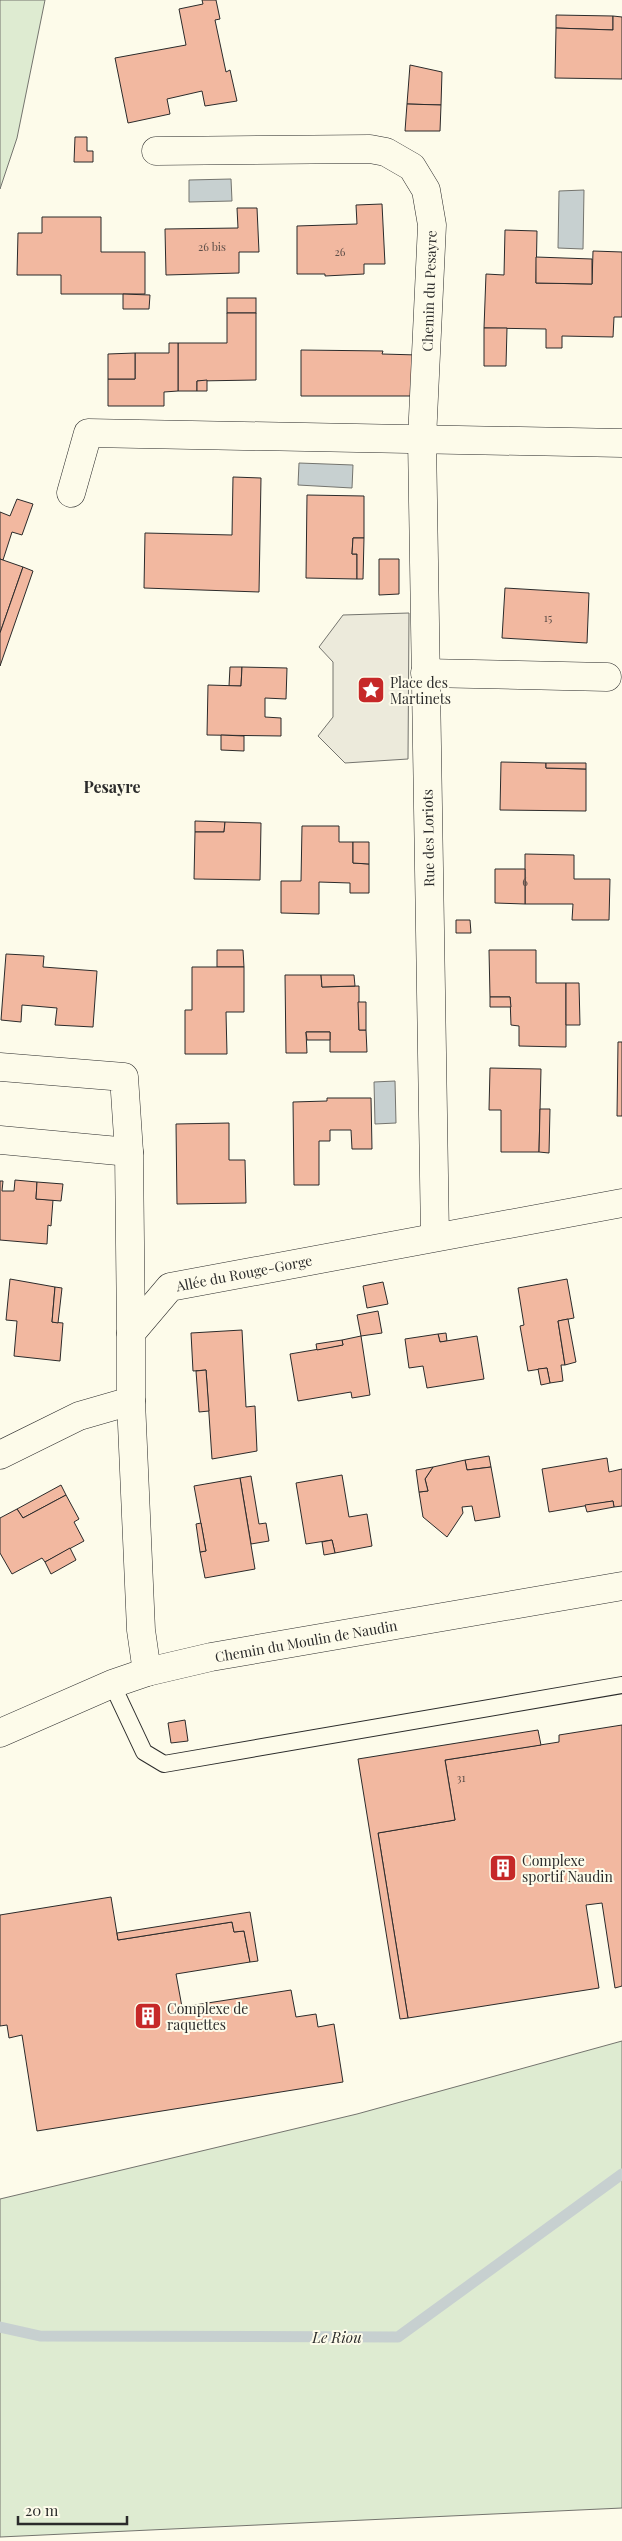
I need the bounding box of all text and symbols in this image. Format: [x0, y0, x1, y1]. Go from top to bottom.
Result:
street label: Chemin du Pesayre [417, 230, 441, 352]
house number: 26 bis [198, 239, 226, 254]
house number: 26 [335, 244, 346, 259]
house number: 15 [544, 610, 553, 625]
place label: Place des Martinets [390, 673, 451, 708]
place icon: Place des Martinets [356, 675, 386, 705]
district label: Pesayre [83, 776, 141, 797]
street label: Rue des Loriots [418, 789, 438, 887]
house number: 6 [522, 874, 528, 889]
street label: Allée du Rouge-Gorge [173, 1250, 314, 1296]
street label: Chemin du Moulin de Naudin [213, 1615, 399, 1666]
house number: 31 [456, 1770, 466, 1785]
place label: Complexe sportif Naudin [522, 1851, 613, 1886]
building icon: Complexe sportif Naudin [488, 1853, 518, 1883]
place label: Complexe de raquettes [167, 1999, 248, 2034]
building icon: Complexe de raquettes [133, 2001, 163, 2031]
water label: Le Riou [311, 2327, 362, 2347]
scale bar [18, 2494, 126, 2526]
text: 20 m [25, 2500, 59, 2520]

